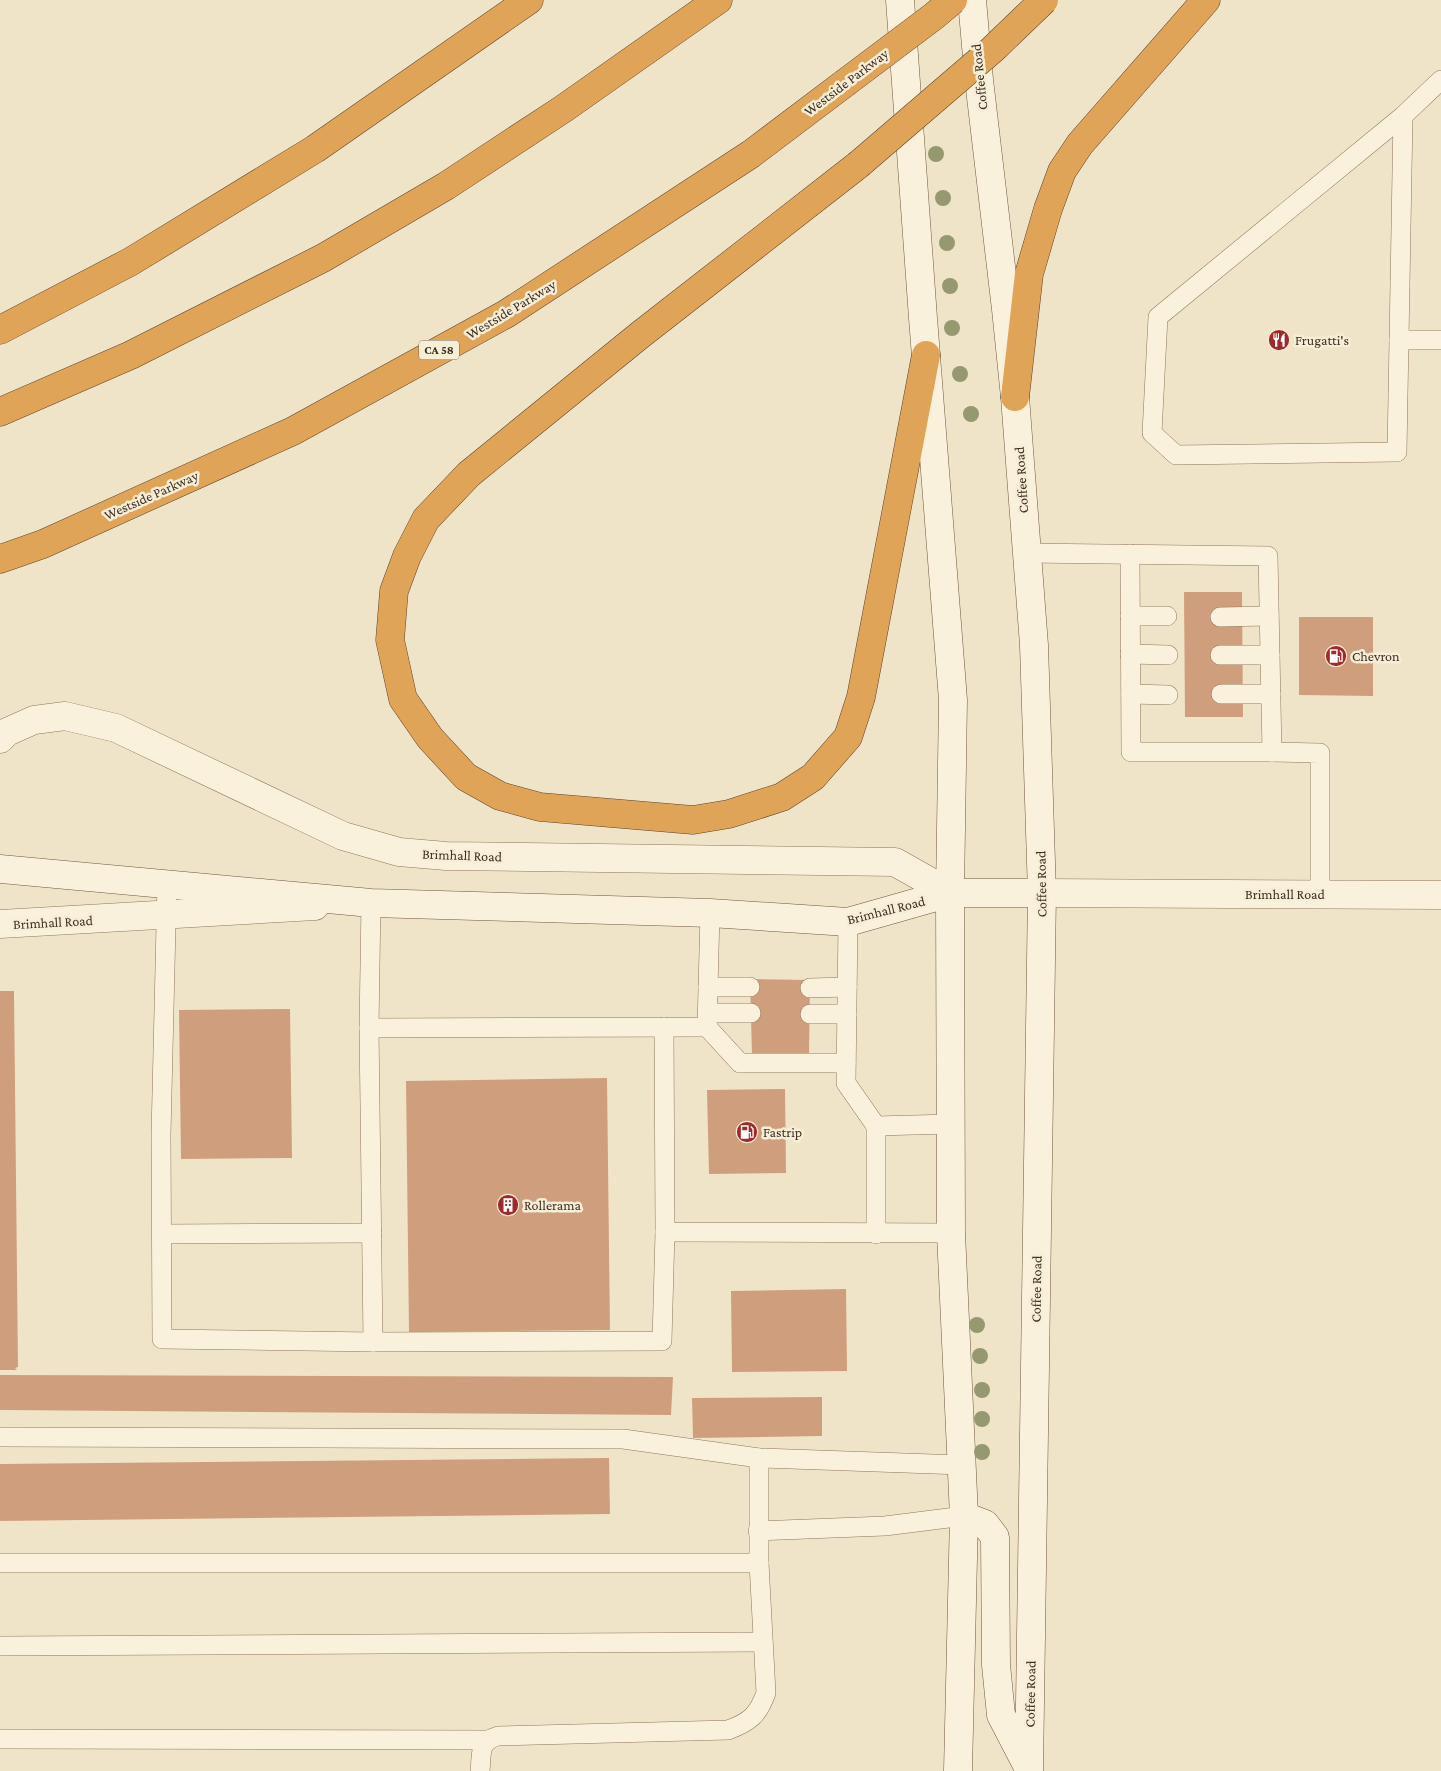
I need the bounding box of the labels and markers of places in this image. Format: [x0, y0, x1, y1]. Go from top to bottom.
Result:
restaurant icon: Frugatti's [1267, 328, 1291, 352]
place label: Frugatti's [1295, 332, 1349, 348]
fuel station icon: Chevron [1324, 644, 1348, 668]
place label: Chevron [1352, 648, 1400, 664]
fuel station icon: Fastrip [735, 1120, 759, 1144]
place label: Fastrip [763, 1124, 802, 1140]
building icon: Rollerama [496, 1193, 520, 1217]
place label: Rollerama [524, 1197, 581, 1213]

